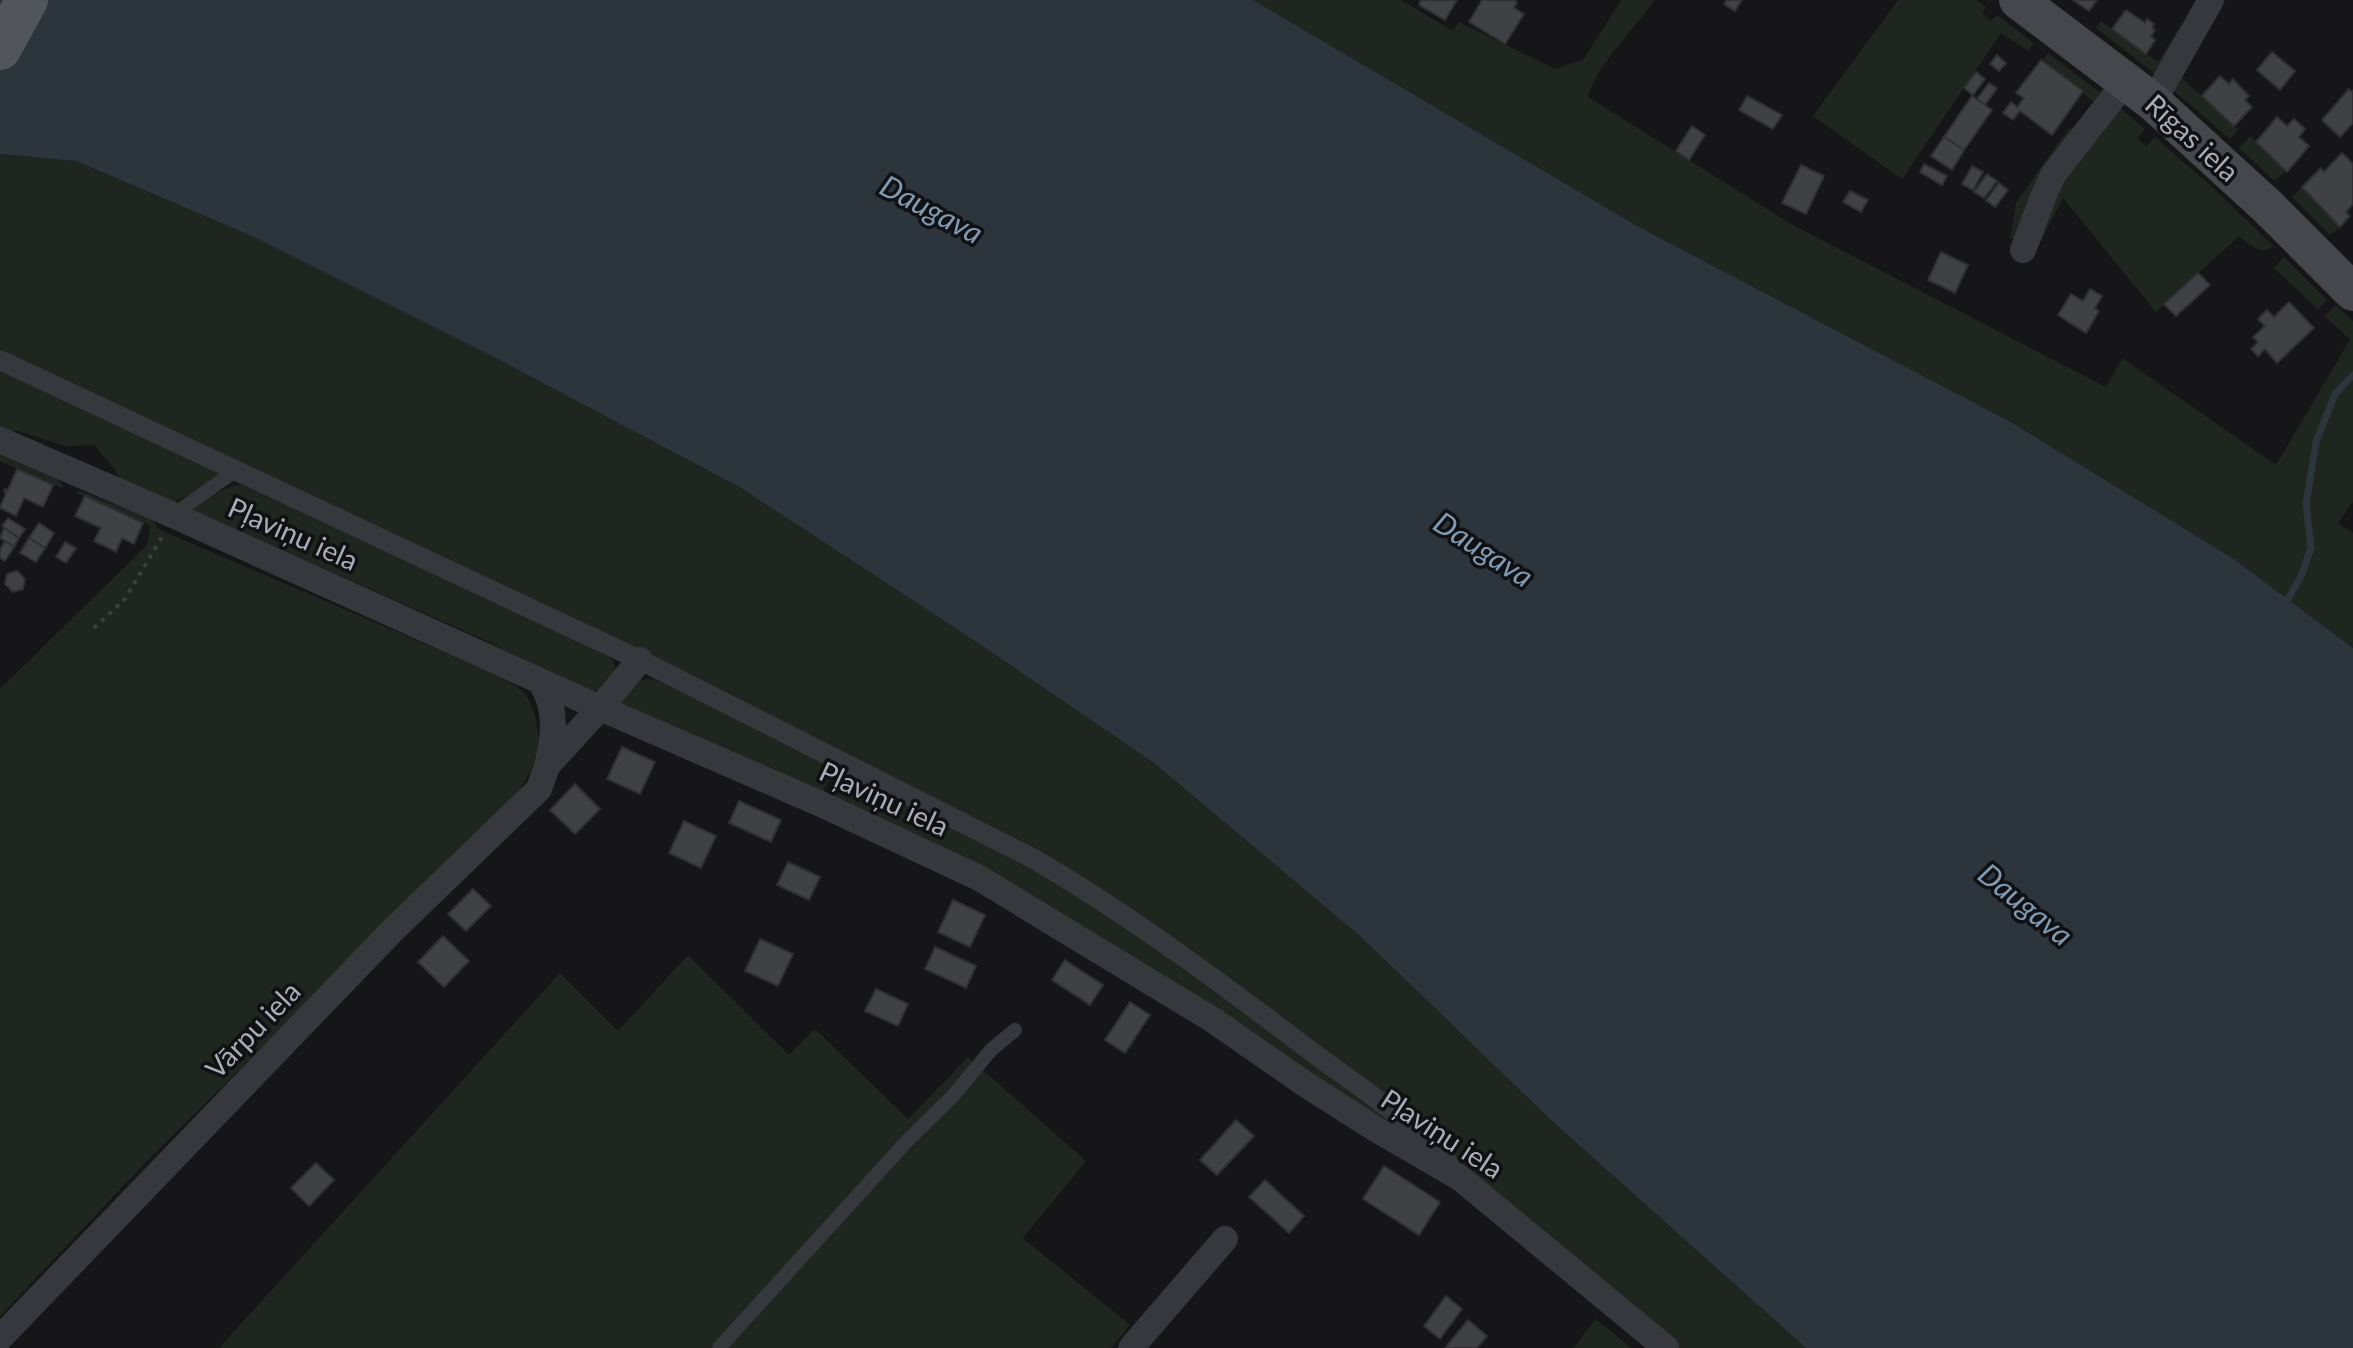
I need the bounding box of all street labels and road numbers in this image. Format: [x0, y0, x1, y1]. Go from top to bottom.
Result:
street label: Rīgas iela [2139, 87, 2246, 188]
street label: Pļaviņu iela [223, 489, 364, 577]
street label: Pļaviņu iela [814, 753, 954, 843]
street label: Vārpu iela [198, 974, 307, 1085]
street label: Pļaviņu iela [1375, 1081, 1510, 1185]

